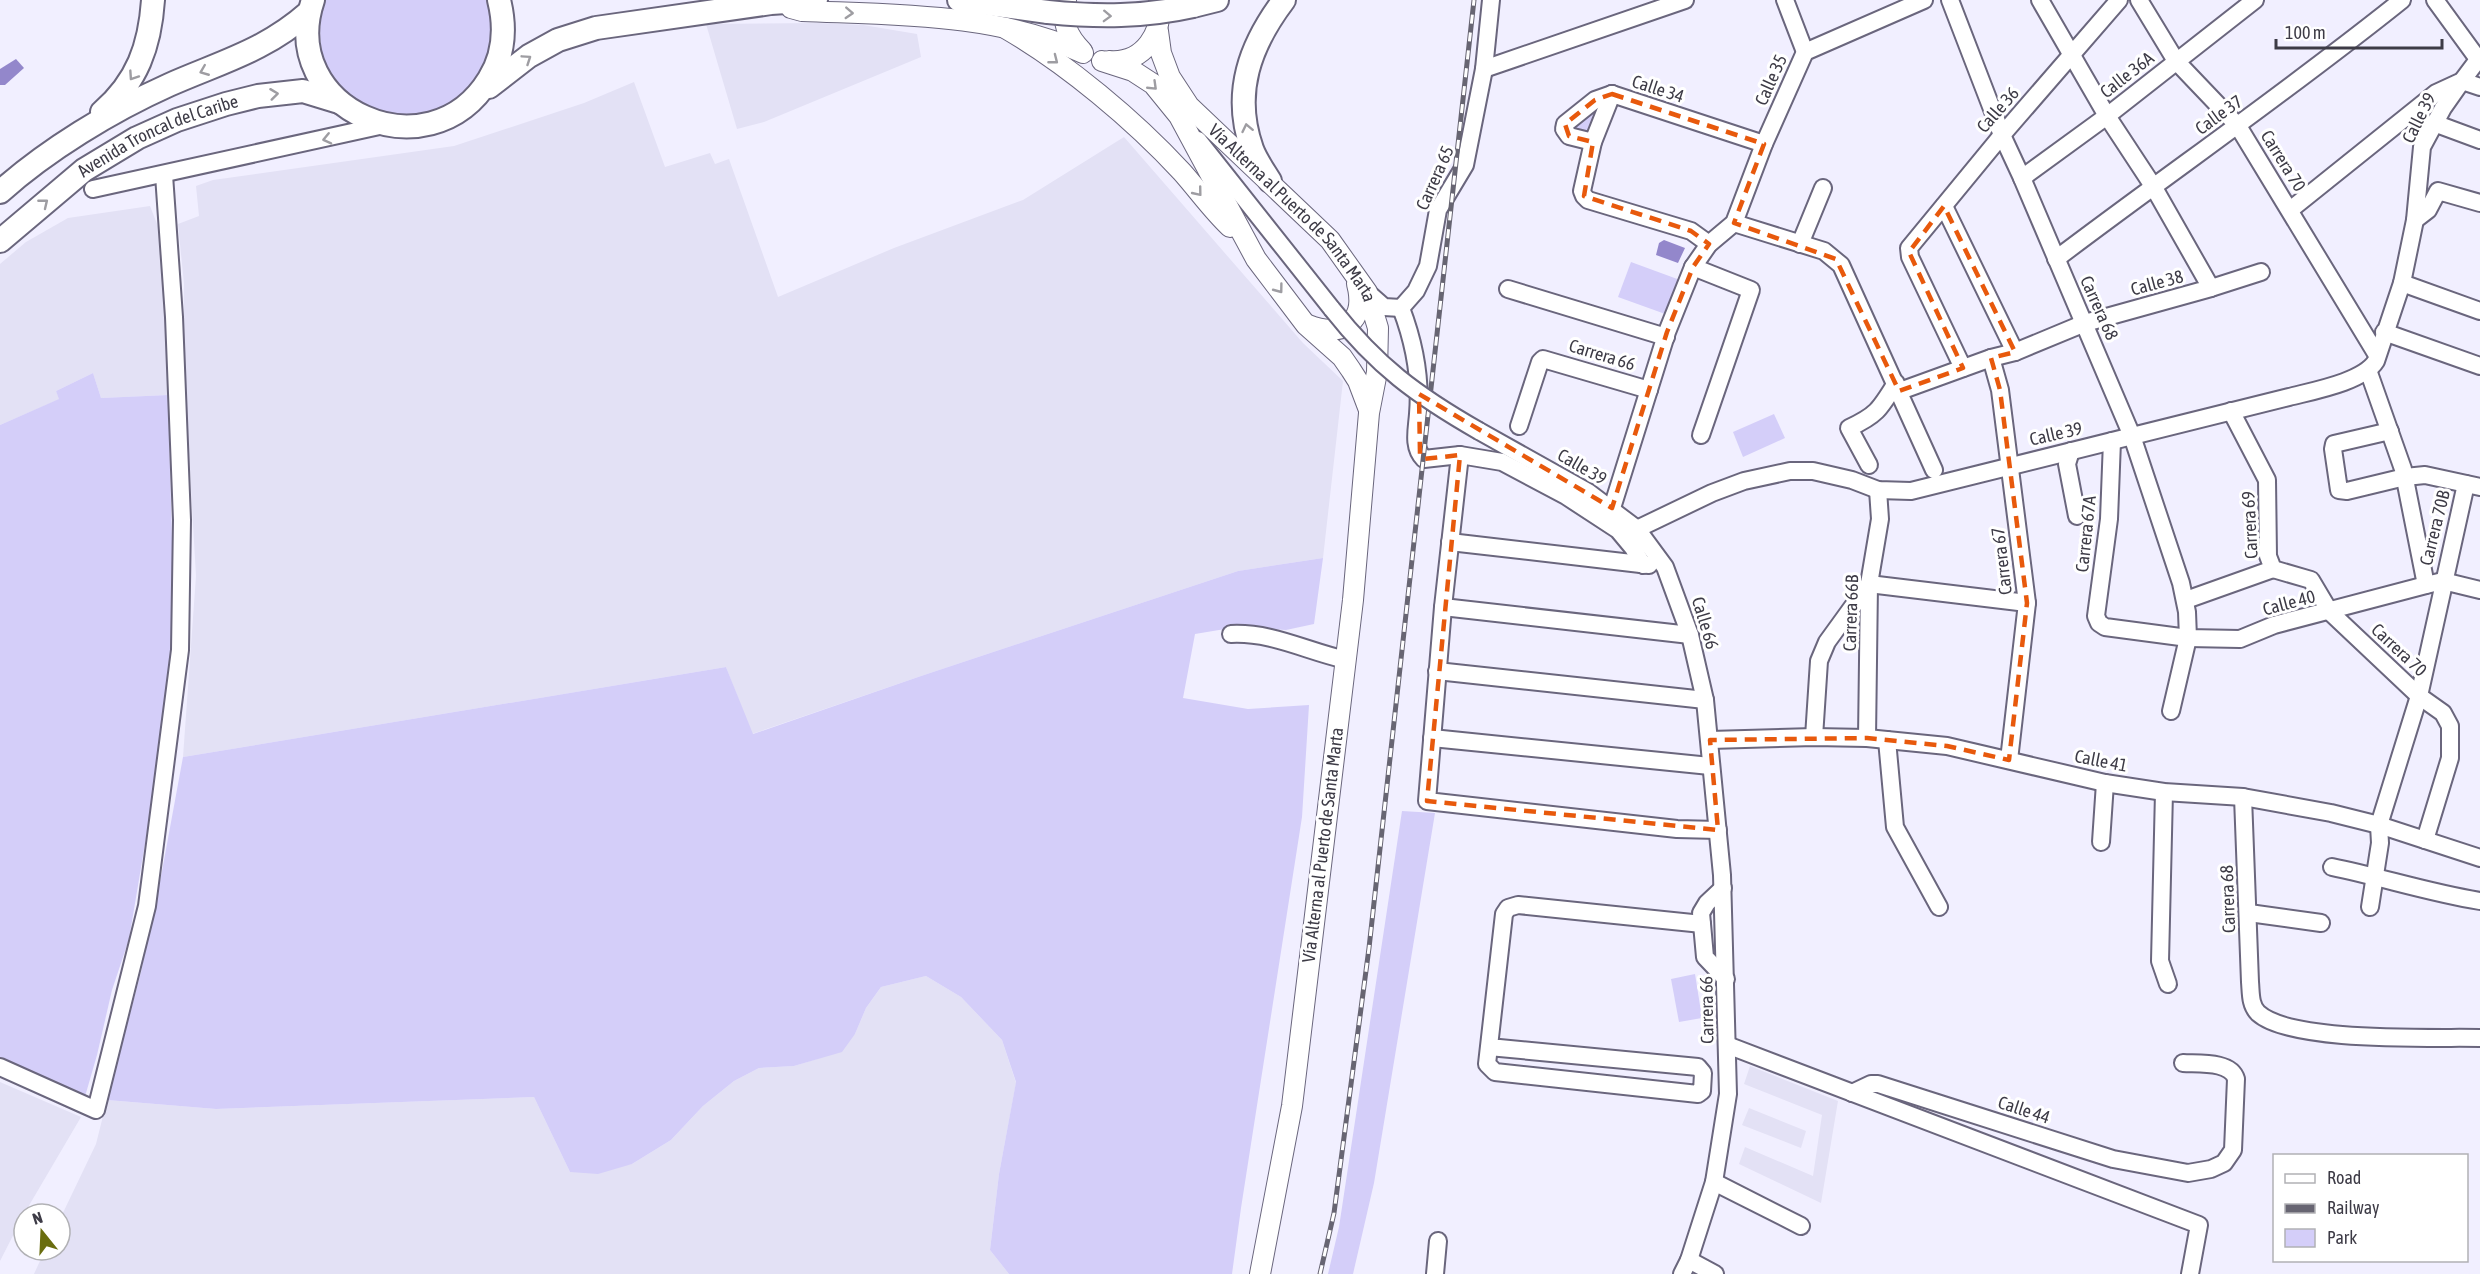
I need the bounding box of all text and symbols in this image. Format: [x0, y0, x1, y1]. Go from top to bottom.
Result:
one-way arrow [845, 6, 854, 19]
one-way arrow [1102, 10, 1111, 22]
scale bar [2276, 12, 2442, 50]
text: 100 m [2285, 22, 2326, 43]
street label: Calle 36A [2096, 47, 2158, 102]
street label: Calle 35 [1750, 51, 1791, 108]
one-way arrow [1047, 53, 1058, 64]
one-way arrow [520, 55, 531, 66]
one-way arrow [199, 64, 210, 76]
one-way arrow [129, 69, 140, 80]
street label: Calle 34 [1630, 70, 1687, 107]
one-way arrow [1147, 79, 1157, 90]
street label: Calle 36 [1972, 83, 2023, 137]
one-way arrow [270, 88, 279, 101]
street label: Calle 39 [2397, 89, 2440, 146]
street label: Avenida Troncal del Caribe [73, 90, 240, 181]
street label: Calle 37 [2191, 90, 2246, 139]
street label: Vía Alterna al Puerto de Santa Marta [1205, 119, 1380, 304]
one-way arrow [1241, 124, 1254, 134]
street label: Carrera 70 [2257, 126, 2310, 195]
one-way arrow [322, 132, 332, 145]
street label: Carrera 65 [1411, 142, 1458, 213]
one-way arrow [1190, 185, 1201, 196]
one-way arrow [37, 199, 48, 210]
street label: Calle 38 [2128, 265, 2185, 300]
street label: Carrera 68 [2076, 272, 2123, 343]
one-way arrow [1272, 282, 1283, 293]
street label: Carrera 66 [1567, 335, 1638, 374]
street label: Calle 39 [2028, 417, 2084, 450]
street label: Calle 39 [1554, 444, 1611, 489]
street label: Carrera 70B [2415, 488, 2454, 568]
street label: Carrera 69 [2237, 491, 2262, 560]
street label: Carrera 67A [2071, 494, 2100, 573]
street label: Carrera 67 [1987, 526, 2016, 596]
street label: Carrera 66B [1839, 574, 1862, 652]
street label: Calle 40 [2260, 585, 2317, 620]
street label: Calle 66 [1688, 594, 1723, 651]
street label: Carrera 70 [2367, 619, 2431, 680]
street label: Vía Alterna al Puerto de Santa Marta [1298, 726, 1347, 964]
street label: Calle 41 [2073, 745, 2129, 776]
street label: Carrera 68 [2216, 865, 2239, 933]
street label: Carrera 66 [1695, 976, 1718, 1044]
street label: Calle 44 [1996, 1091, 2053, 1128]
legend [2273, 1154, 2468, 1262]
text: Road [2327, 1167, 2361, 1188]
text: Railway [2327, 1197, 2379, 1218]
north arrow [12, 1202, 72, 1262]
text: N [30, 1208, 45, 1228]
text: Park [2327, 1227, 2357, 1248]

